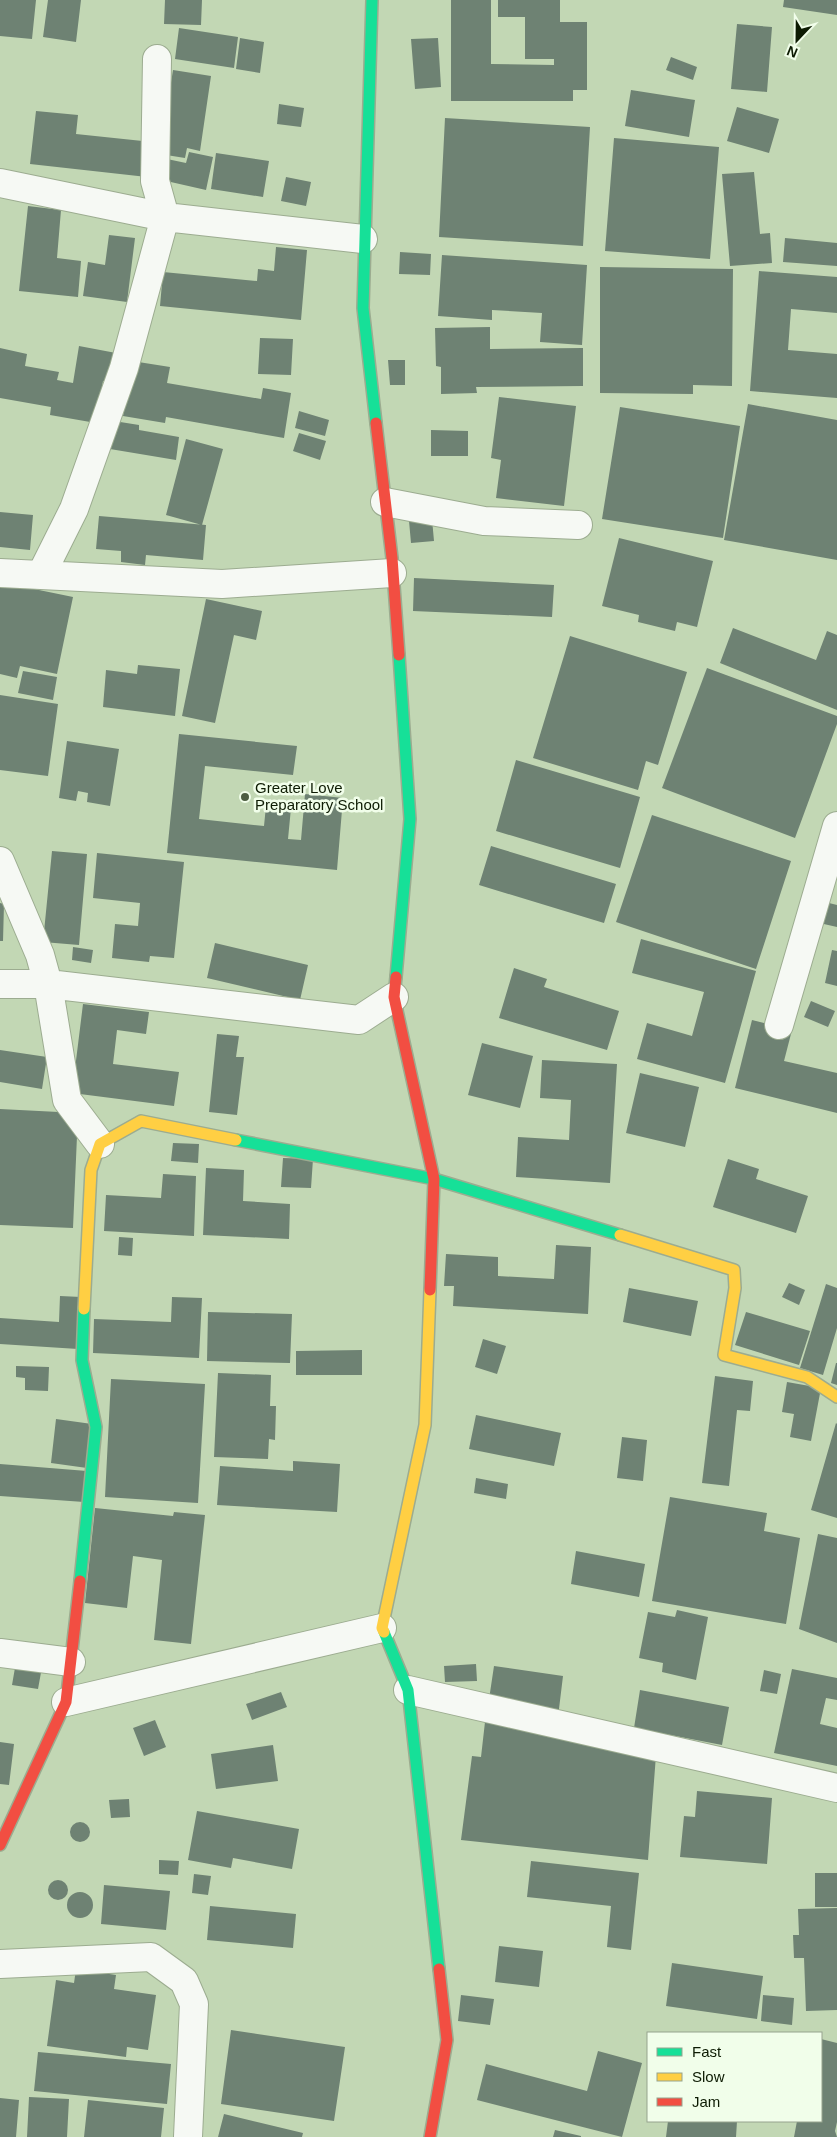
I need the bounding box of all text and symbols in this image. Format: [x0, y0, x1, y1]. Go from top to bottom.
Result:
north arrow [772, 15, 822, 65]
text: N [784, 43, 800, 61]
place label: Greater Love Preparatory School [255, 779, 383, 813]
marker: Greater Love Preparatory School [239, 791, 251, 803]
legend [647, 2032, 822, 2122]
text: Fast [692, 2043, 722, 2060]
text: Slow [692, 2068, 725, 2085]
text: Jam [692, 2093, 720, 2110]

